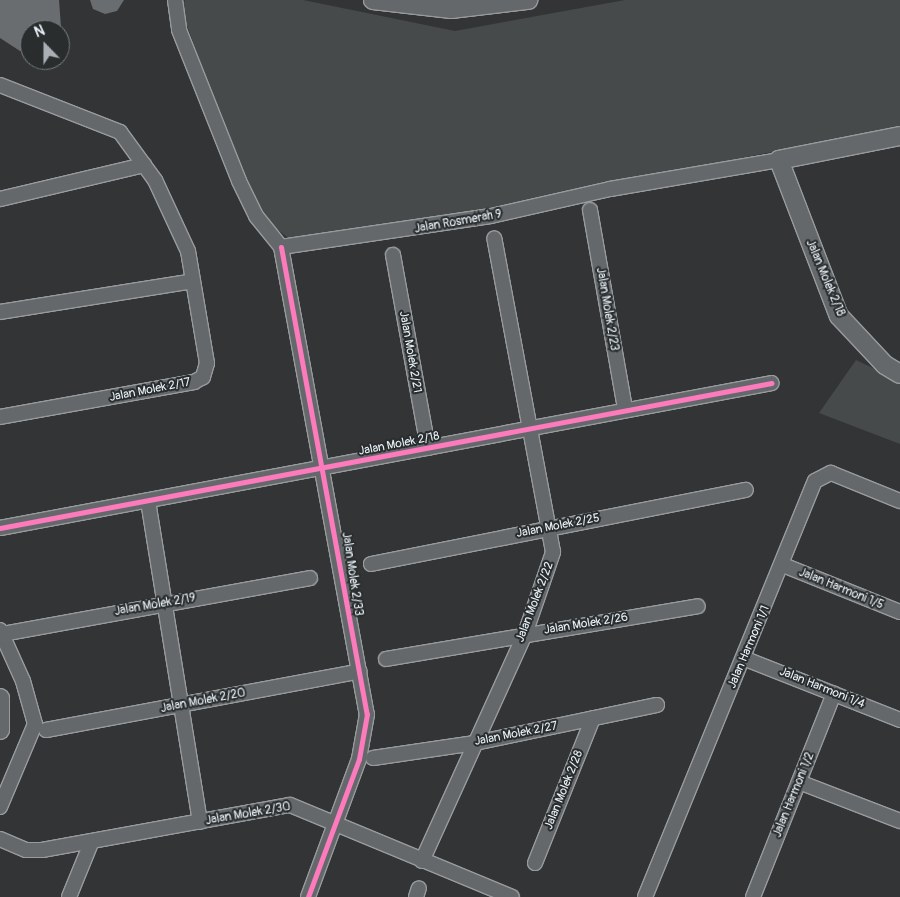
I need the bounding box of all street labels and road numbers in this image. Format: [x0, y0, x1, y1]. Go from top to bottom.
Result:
street label: Jalan Rosmerah 9 [413, 207, 503, 237]
street label: Jalan Molek 2/18 [802, 237, 848, 319]
street label: Jalan Molek 2/23 [593, 266, 621, 352]
street label: Jalan Molek 2/21 [396, 310, 424, 394]
street label: Jalan Molek 2/17 [108, 375, 192, 405]
street label: Jalan Molek 2/18 [357, 429, 441, 459]
street label: Jalan Molek 2/25 [515, 511, 601, 541]
street label: Jalan Molek 2/33 [338, 531, 366, 617]
street label: Jalan Molek 2/22 [513, 560, 557, 644]
street label: Jalan Harmoni 1/5 [796, 565, 886, 613]
street label: Jalan Molek 2/19 [113, 591, 197, 619]
street label: Jalan Harmoni 1/1 [725, 603, 773, 691]
street label: Jalan Molek 2/26 [543, 610, 629, 638]
street label: Jalan Harmoni 1/4 [777, 664, 867, 712]
street label: Jalan Molek 2/20 [159, 686, 247, 716]
street label: Jalan Molek 2/27 [473, 719, 559, 749]
street label: Jalan Molek 2/28 [542, 748, 586, 832]
street label: Jalan Harmoni 1/2 [770, 750, 818, 840]
street label: Jalan Molek 2/30 [204, 799, 292, 829]

